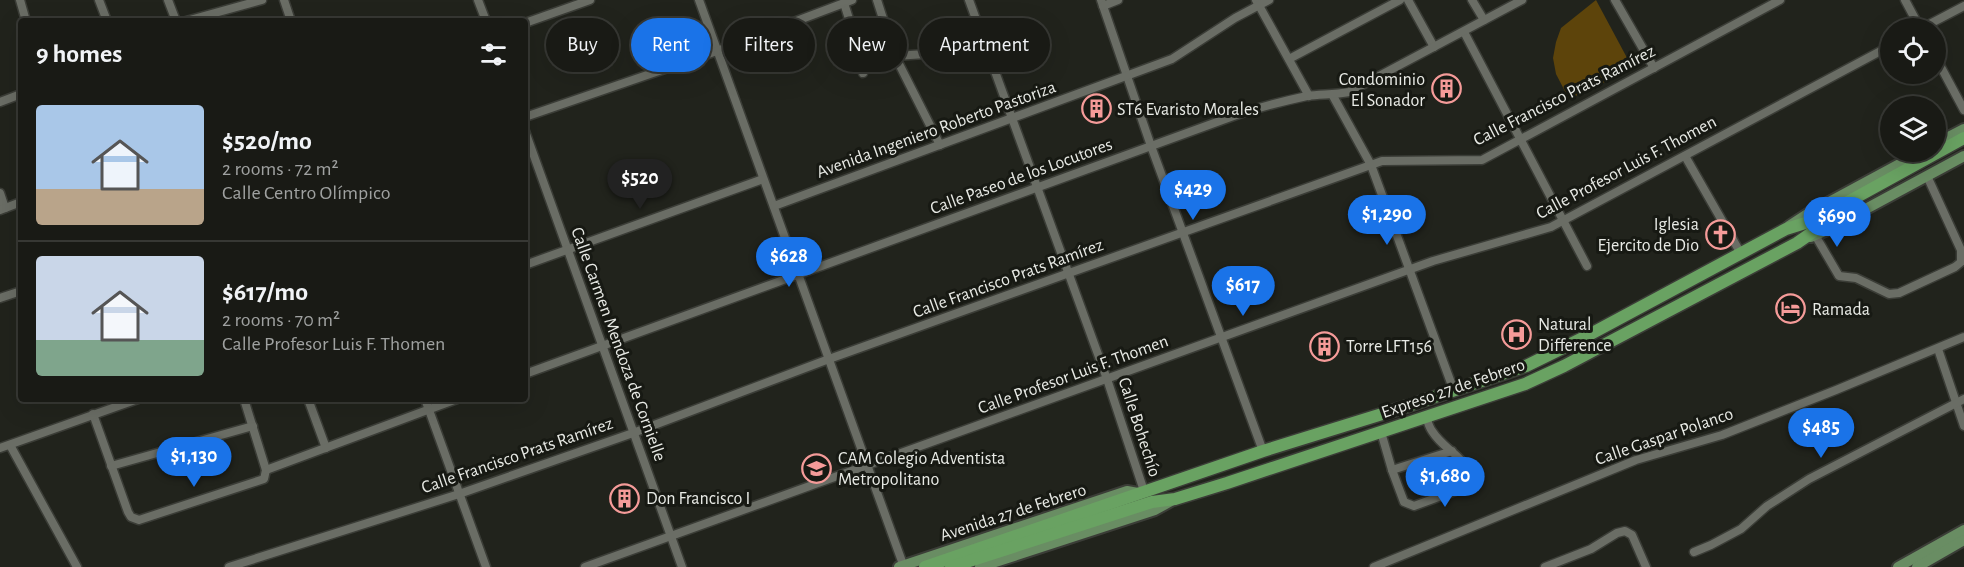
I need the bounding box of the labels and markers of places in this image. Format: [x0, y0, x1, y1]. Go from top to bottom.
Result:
place label: Condominio El Sonador [1339, 71, 1425, 110]
building icon: Condominio El Sonador [1430, 73, 1462, 105]
building icon: ST6 Evaristo Morales [1080, 93, 1112, 125]
place label: ST6 Evaristo Morales [1117, 101, 1259, 119]
pin: $520 [604, 159, 676, 210]
pin: $429 [1157, 170, 1229, 221]
pin: $1,290 [1338, 195, 1436, 246]
pin: $690 [1801, 197, 1873, 248]
place label: Iglesia Ejercito de Dio [1597, 216, 1699, 255]
church icon: Iglesia Ejercito de Dio [1704, 218, 1736, 250]
pin: $628 [753, 237, 825, 288]
pin: $617 [1207, 266, 1279, 317]
hotel icon: Ramada [1775, 293, 1807, 325]
place label: Ramada [1812, 301, 1870, 319]
place label: Natural Difference [1538, 316, 1611, 355]
hospital icon: Natural Difference [1501, 318, 1533, 350]
building icon: Torre LFT156 [1309, 330, 1341, 362]
place label: Torre LFT156 [1346, 338, 1432, 356]
pin: $485 [1785, 408, 1857, 459]
pin: $1,130 [145, 437, 243, 488]
place label: CAM Colegio Adventista Metropolitano [838, 450, 1005, 489]
school or university icon: CAM Colegio Adventista Metropolitano [801, 452, 833, 484]
pin: $1,680 [1396, 457, 1494, 508]
building icon: Don Francisco I [609, 482, 641, 514]
place label: Don Francisco I [646, 490, 750, 508]

